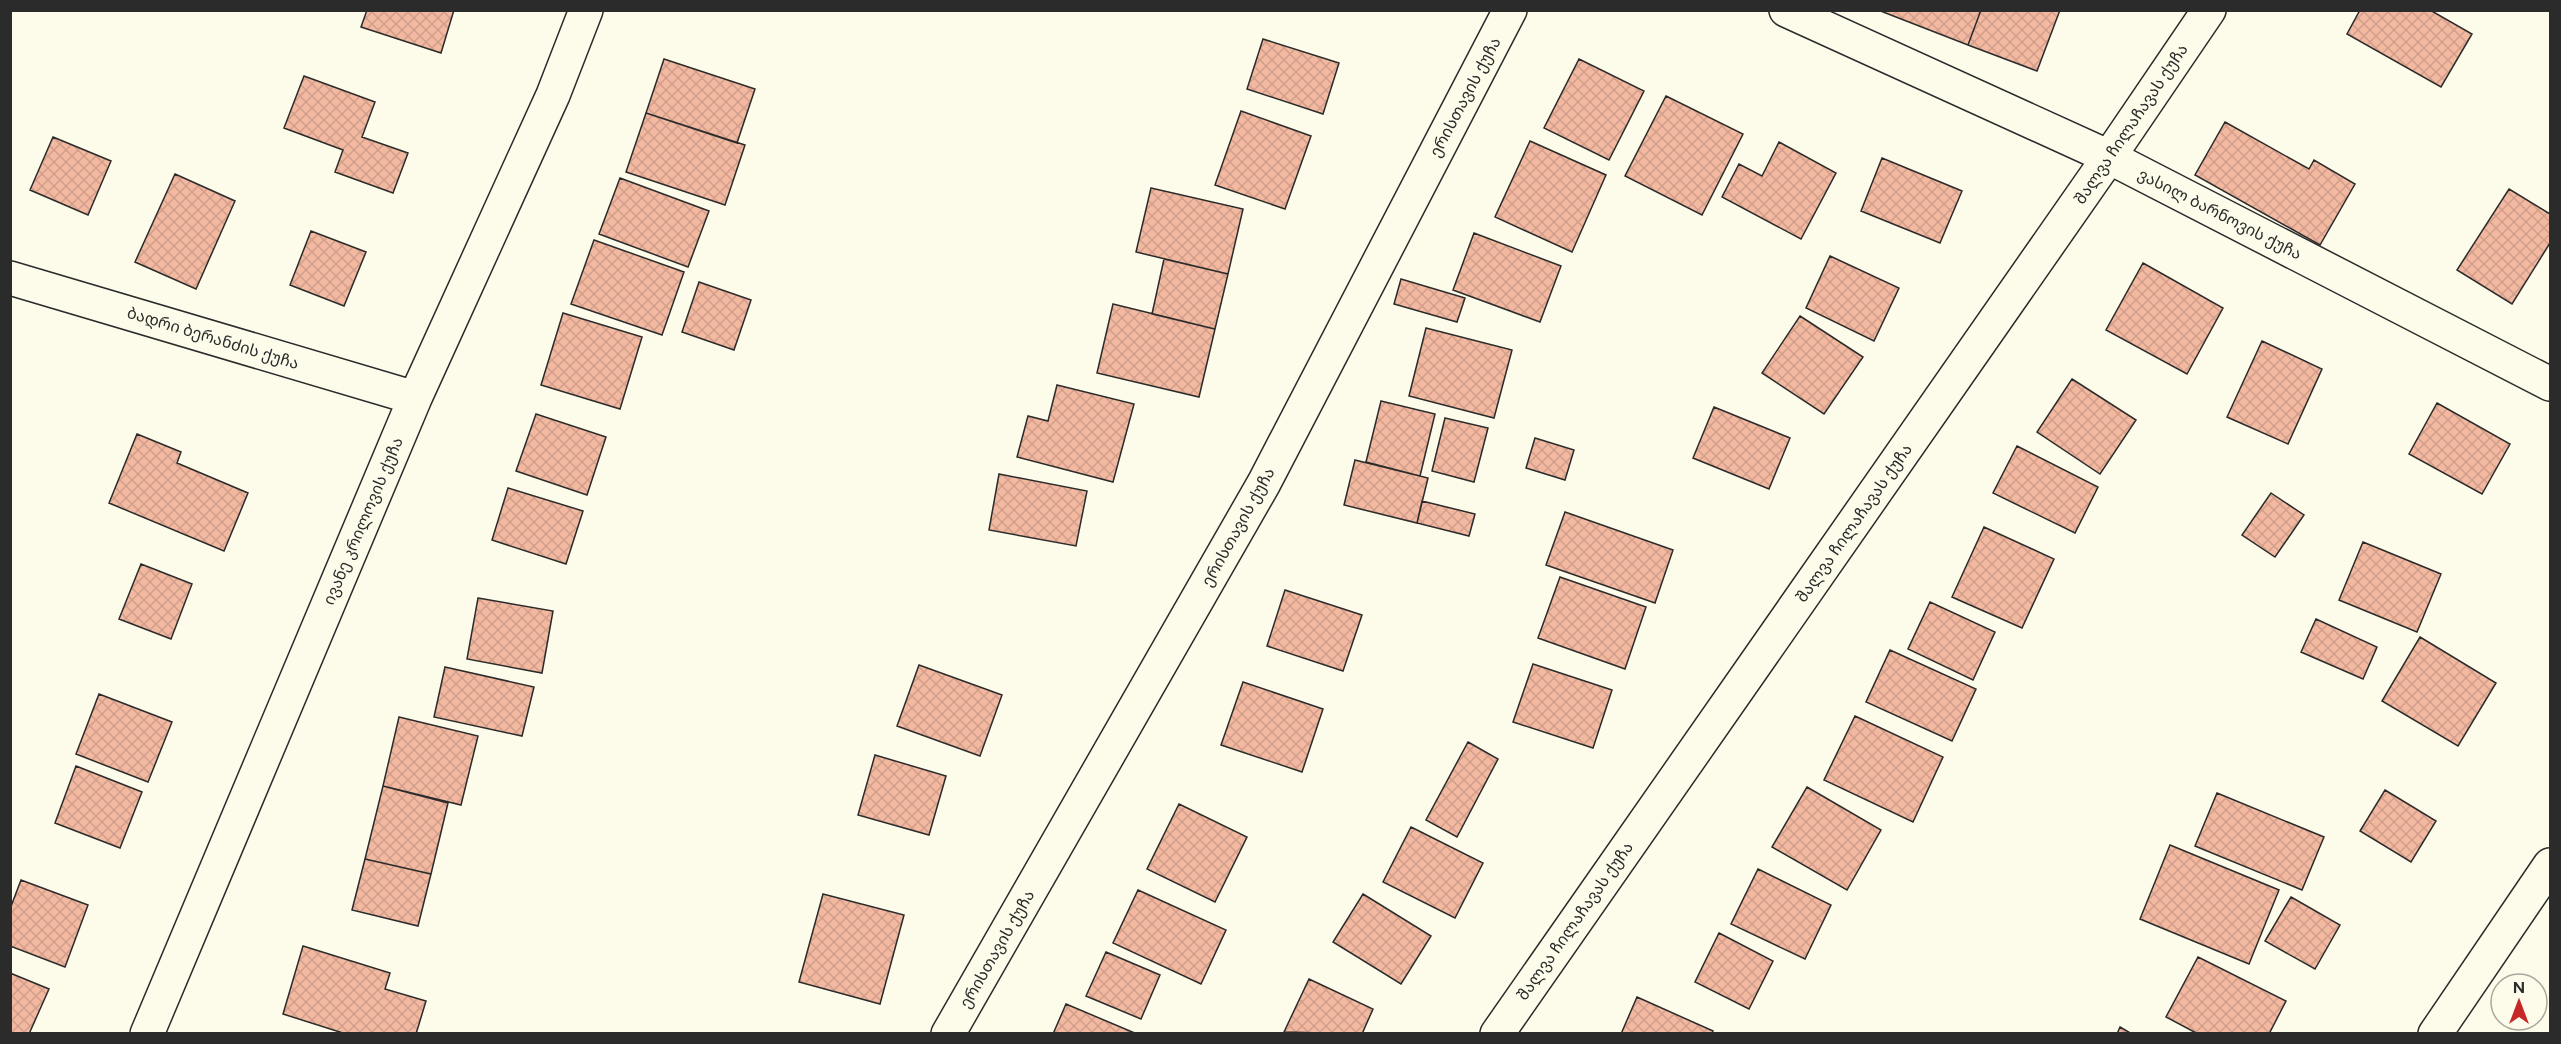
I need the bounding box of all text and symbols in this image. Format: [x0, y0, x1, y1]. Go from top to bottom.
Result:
street label: ერისთავის ქუჩა [1425, 34, 1505, 160]
street label: შალვა ჩილაჩავას ქუჩა [2070, 40, 2193, 208]
street label: ვასილ ბარნოვის ქუჩა [2135, 164, 2305, 264]
street label: ბადრი ბერანძის ქუჩა [124, 303, 301, 374]
street label: ივანე კრილოვის ქუჩა [319, 434, 408, 608]
street label: შალვა ჩილაჩავას ქუჩა [1792, 440, 1917, 606]
street label: ერისთავის ქუჩა [1197, 464, 1279, 590]
street label: შალვა ჩილაჩავას ქუჩა [1513, 838, 1638, 1004]
street label: ერისთავის ქუჩა [956, 887, 1038, 1011]
north arrow [2489, 972, 2549, 1032]
text: N [2513, 978, 2525, 997]

